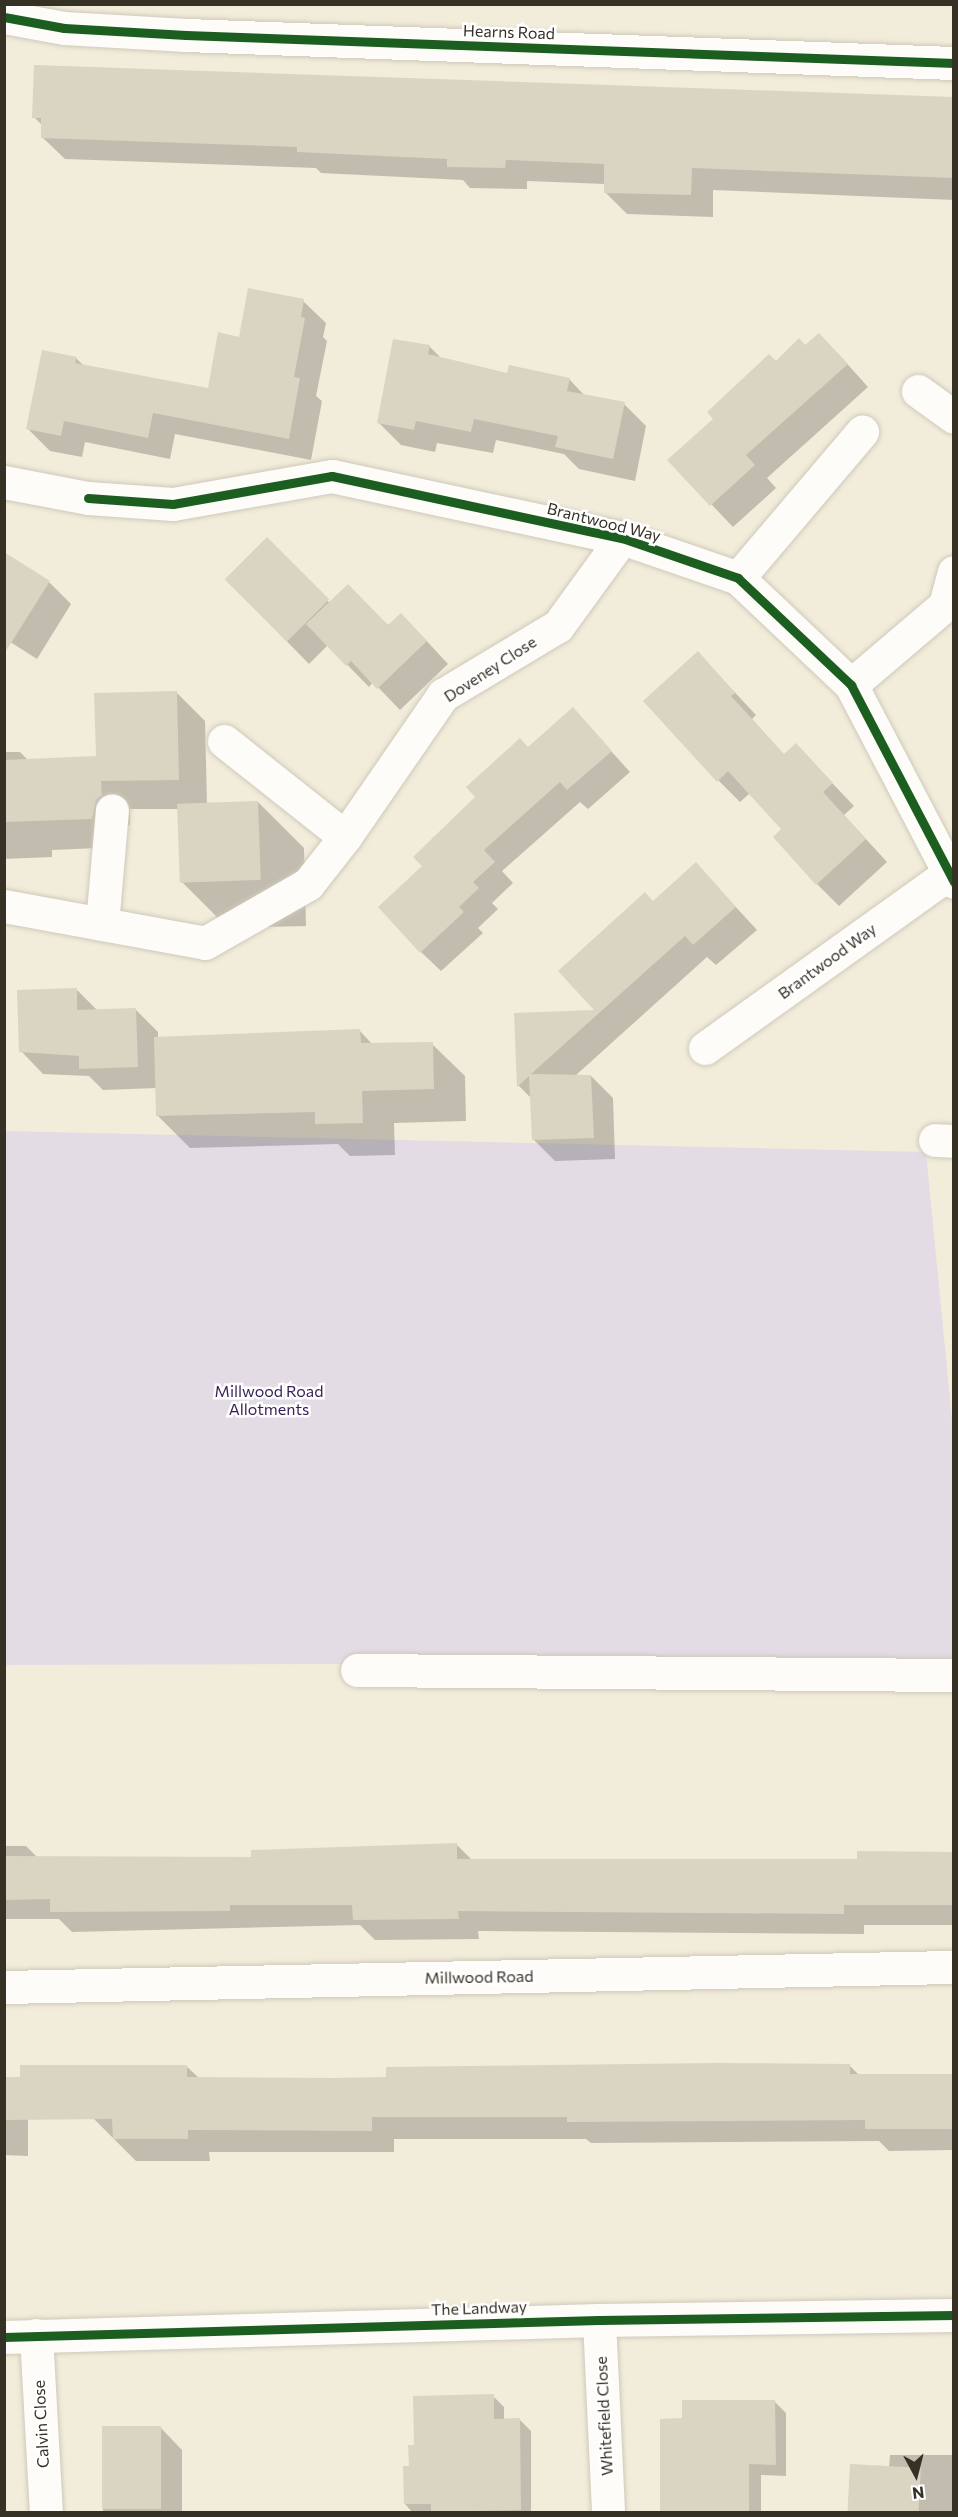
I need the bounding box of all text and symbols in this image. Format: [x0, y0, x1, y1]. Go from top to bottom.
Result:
street label: Hearns Road [463, 21, 555, 43]
street label: Brantwood Way [545, 499, 663, 545]
street label: Doveney Close [440, 632, 540, 706]
street label: Brantwood Way [774, 919, 880, 1003]
park label: Millwood Road Allotments [215, 1381, 323, 1419]
street label: Millwood Road [424, 1966, 534, 1988]
street label: The Landway [431, 2297, 527, 2319]
street label: Whitefield Close [591, 2356, 617, 2476]
street label: Calvin Close [29, 2380, 53, 2468]
north arrow [886, 2445, 946, 2505]
text: N [911, 2483, 925, 2504]

